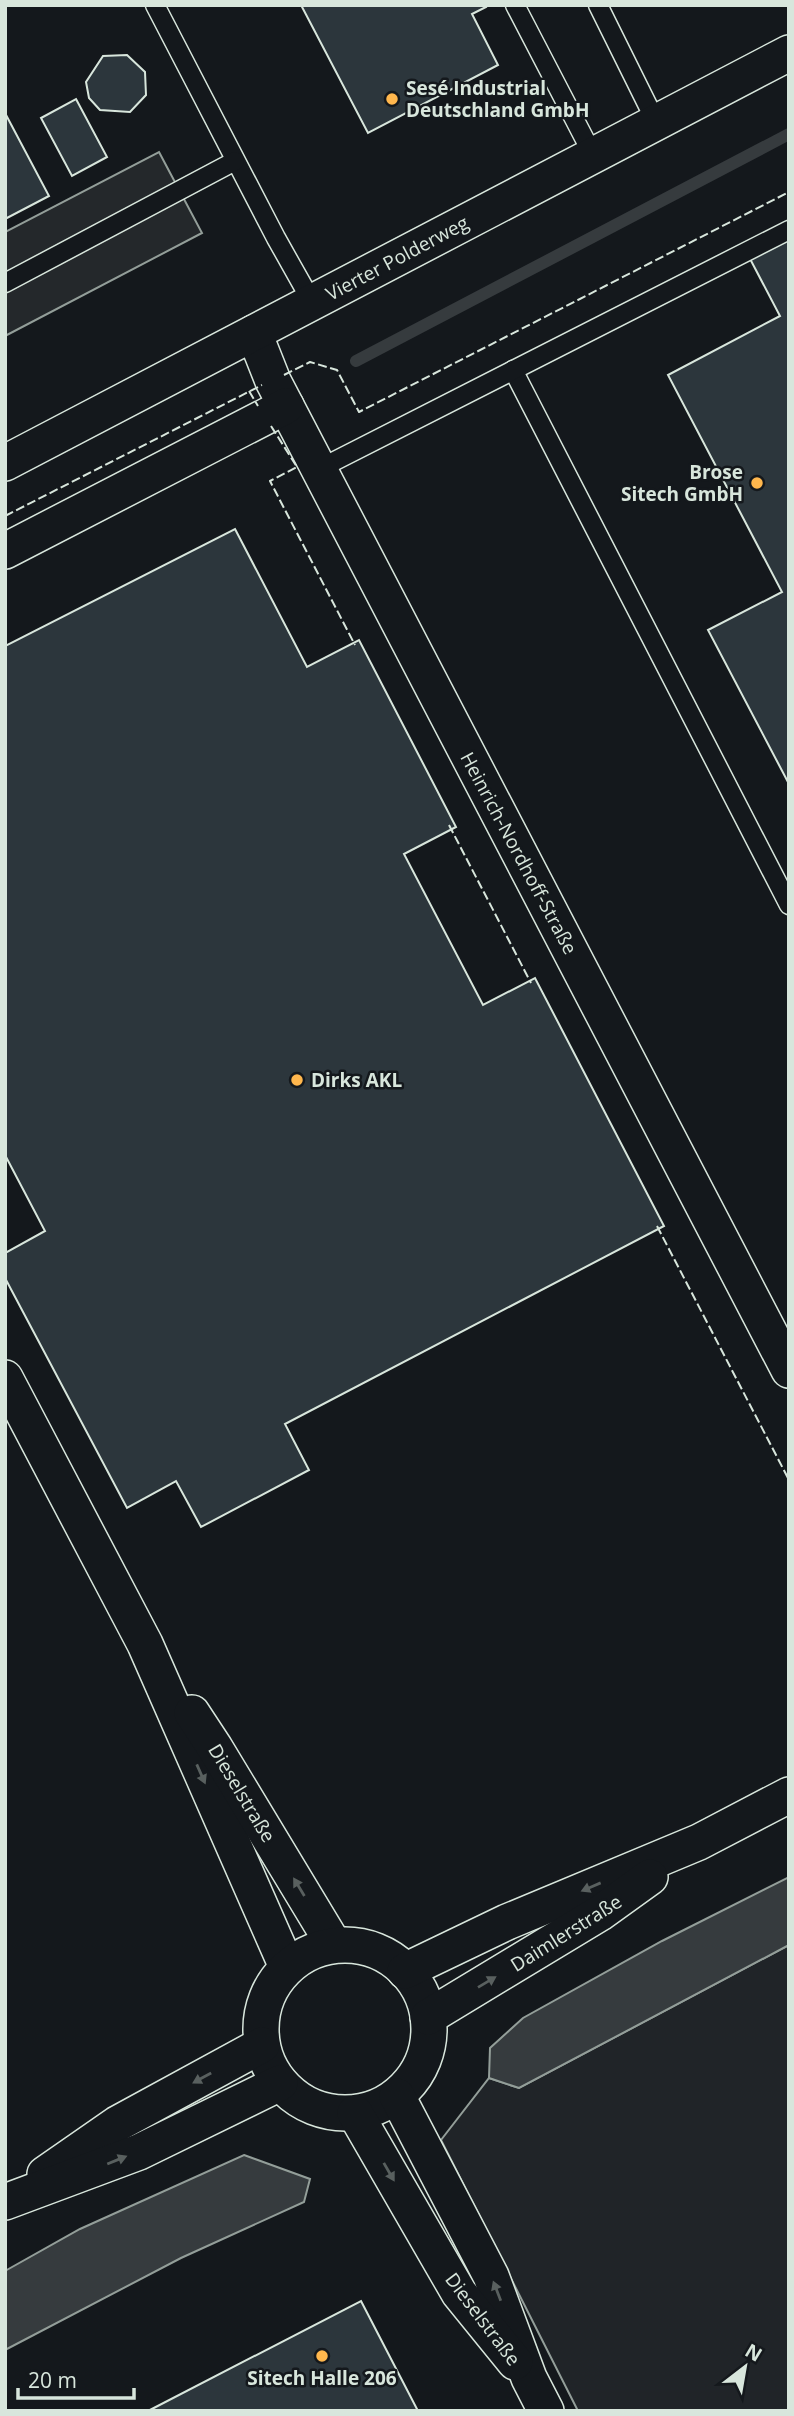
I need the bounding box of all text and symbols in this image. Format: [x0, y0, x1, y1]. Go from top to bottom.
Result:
place label: Sesé Industrial Deutschland GmbH [406, 75, 589, 123]
marker: Sesé Industrial Deutschland GmbH [384, 91, 400, 107]
street label: Vierter Polderweg [321, 209, 473, 307]
place label: Brose Sitech GmbH [621, 459, 743, 507]
marker: Brose Sitech GmbH [749, 475, 765, 491]
street label: Heinrich-Nordhoff-Straße [455, 747, 583, 959]
place label: Dirks AKL [311, 1067, 402, 1093]
marker: Dirks AKL [289, 1072, 305, 1088]
street label: Dieselstraße [202, 1739, 282, 1847]
one-way arrow [195, 1764, 207, 1784]
one-way arrow [292, 1878, 305, 1897]
one-way arrow [580, 1881, 601, 1892]
street label: Daimlerstraße [505, 1888, 627, 1978]
one-way arrow [477, 1976, 496, 1988]
one-way arrow [192, 2072, 212, 2084]
one-way arrow [107, 2155, 128, 2166]
one-way arrow [383, 2162, 396, 2181]
street label: Dieselstraße [439, 2267, 527, 2371]
one-way arrow [491, 2280, 502, 2301]
north arrow [710, 2332, 780, 2402]
text: N [740, 2337, 767, 2368]
marker: Sitech Halle 206 [314, 2348, 330, 2364]
scale bar [18, 2356, 133, 2400]
place label: Sitech Halle 206 [247, 2365, 397, 2391]
text: 20 m [28, 2366, 77, 2394]

